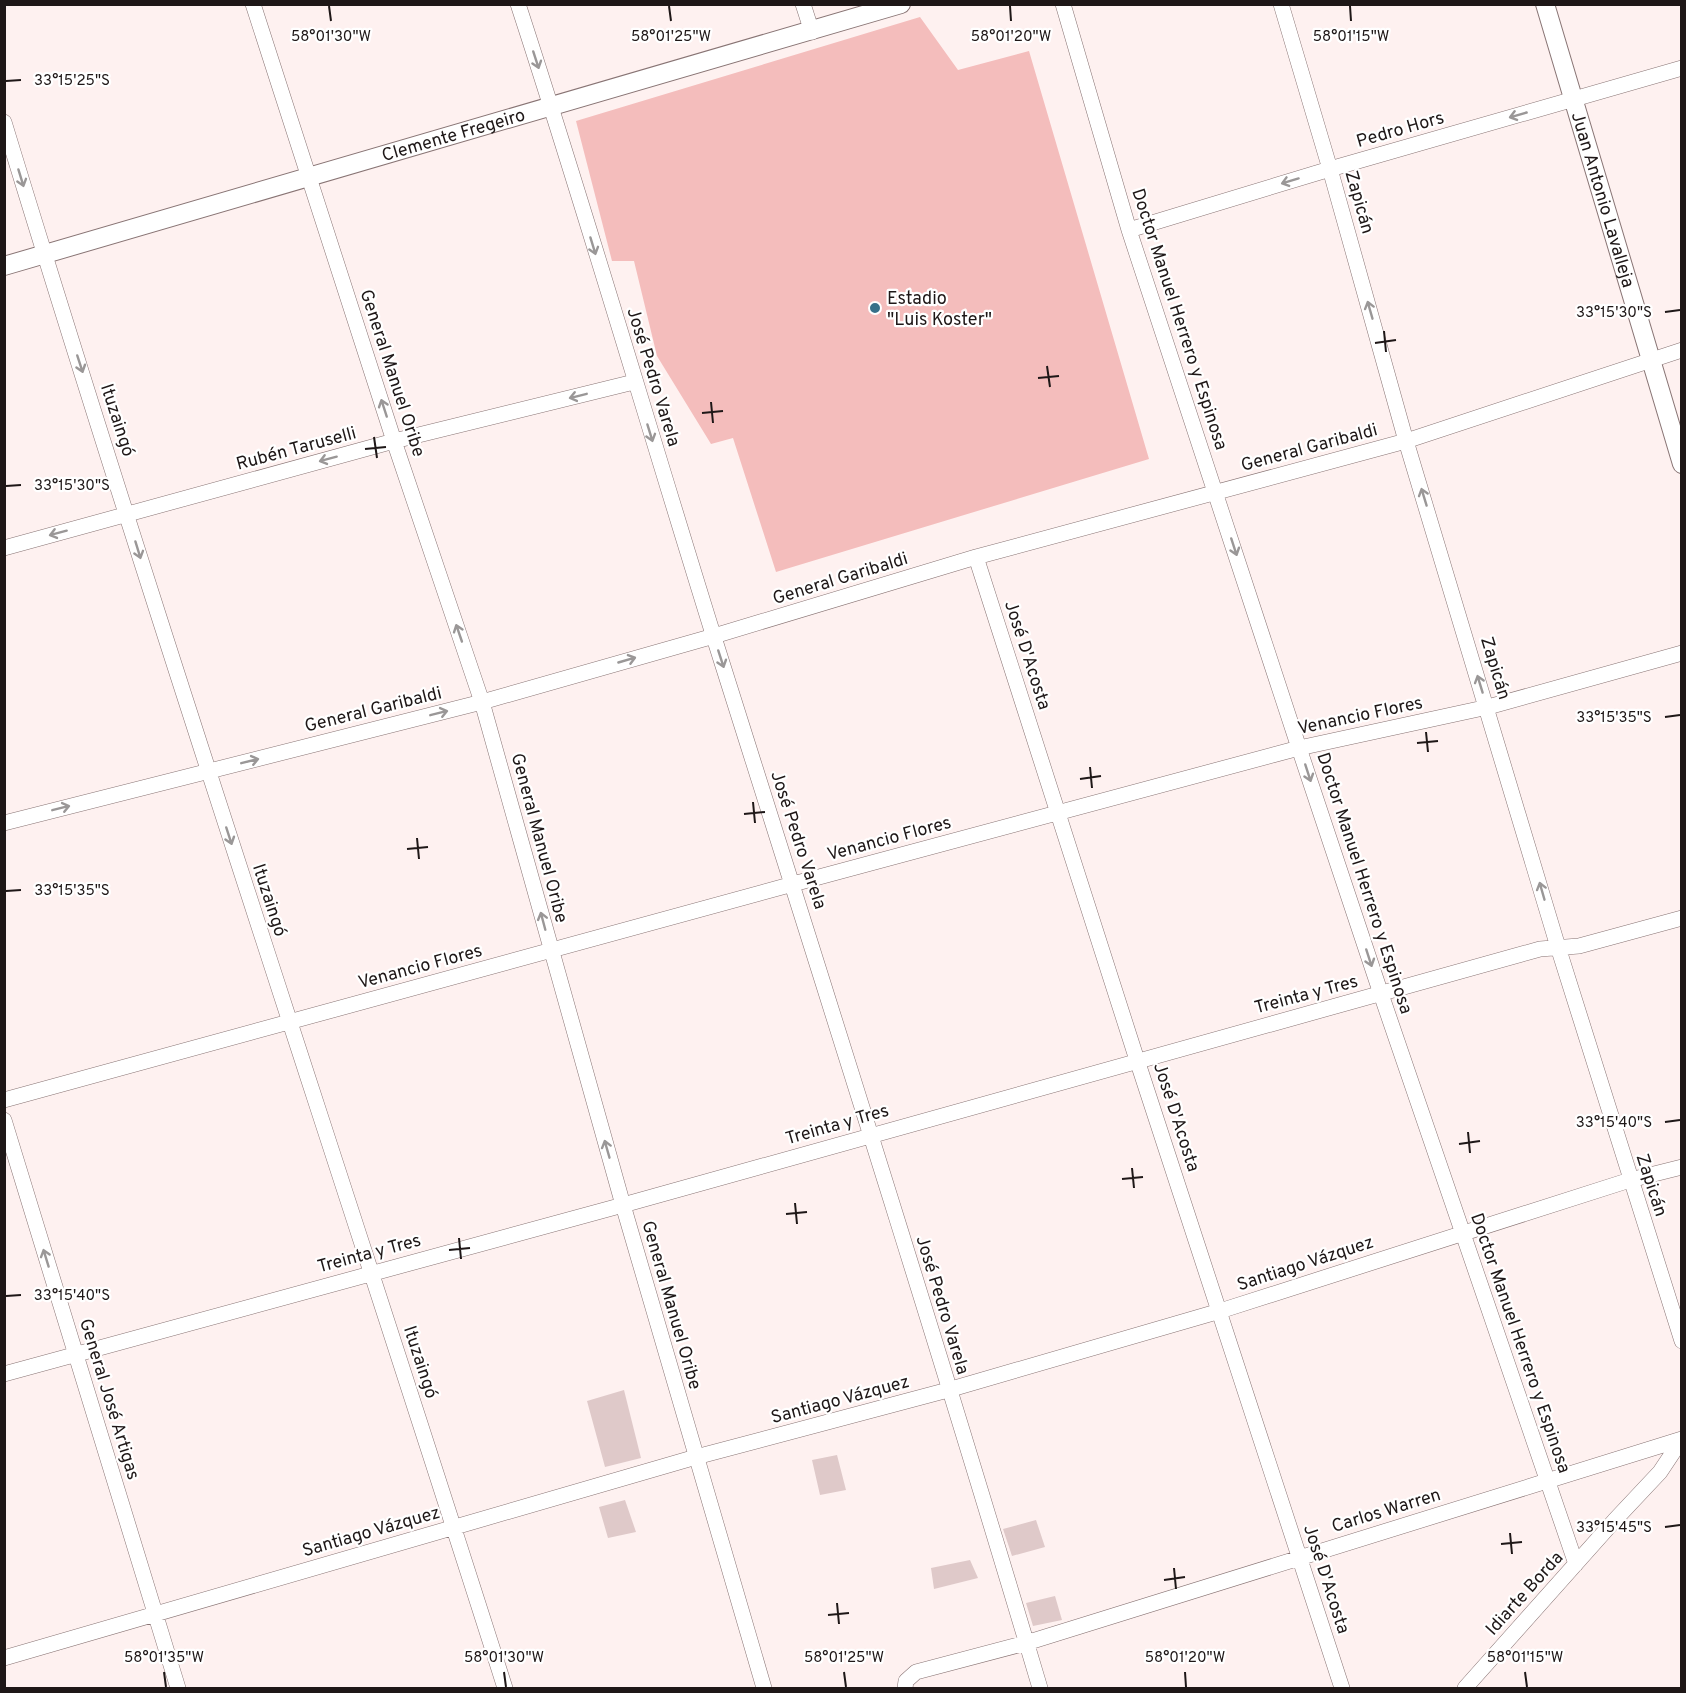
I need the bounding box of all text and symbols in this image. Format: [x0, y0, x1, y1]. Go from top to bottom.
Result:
text: 58°01'30"W [291, 28, 371, 47]
text: 58°01'25"W [631, 28, 711, 47]
text: 58°01'20"W [971, 28, 1051, 47]
text: 58°01'15"W [1313, 28, 1389, 47]
one-way arrow [531, 50, 542, 69]
text: 33°15'25"S [34, 72, 110, 91]
street label: Clemente Fregeiro [379, 104, 528, 168]
street label: Pedro Hors [1354, 107, 1447, 154]
street label: Juan Antonio Lavalleja [1565, 109, 1639, 291]
one-way arrow [1509, 110, 1528, 121]
one-way arrow [17, 168, 28, 187]
street label: Zapicán [1339, 168, 1379, 237]
one-way arrow [1281, 176, 1300, 187]
street label: Doctor Manuel Herrero y Espinosa [1125, 186, 1232, 453]
one-way arrow [588, 236, 599, 255]
street label: General Manuel Oribe [354, 287, 430, 460]
place label: Estadio "Luis Koster" [887, 288, 992, 332]
marker: Estadio "Luis Koster" [868, 301, 882, 315]
one-way arrow [1364, 301, 1375, 320]
text: 33°15'30"S [1576, 304, 1652, 323]
street label: José Pedro Varela [621, 305, 685, 450]
one-way arrow [75, 354, 86, 373]
street label: Ituzaingó [94, 381, 139, 460]
one-way arrow [568, 391, 587, 403]
one-way arrow [377, 399, 388, 418]
street label: General Garibaldi [1239, 419, 1380, 478]
street label: Rubén Taruselli [234, 422, 359, 477]
one-way arrow [645, 423, 656, 442]
one-way arrow [318, 454, 337, 466]
text: 33°15'30"S [34, 477, 110, 496]
one-way arrow [1418, 488, 1429, 507]
one-way arrow [49, 528, 68, 540]
one-way arrow [1229, 537, 1240, 556]
one-way arrow [134, 540, 145, 559]
street label: General Garibaldi [770, 548, 911, 611]
street label: José D'Acosta [998, 598, 1055, 713]
one-way arrow [452, 624, 463, 643]
street label: Zapicán [1474, 634, 1515, 703]
one-way arrow [716, 649, 727, 668]
one-way arrow [617, 654, 636, 666]
one-way arrow [1474, 675, 1485, 694]
street label: General Garibaldi [302, 682, 444, 739]
street label: Venancio Flores [1296, 692, 1425, 741]
one-way arrow [429, 706, 448, 718]
text: 33°15'35"S [1576, 709, 1652, 728]
street label: Doctor Manuel Herrero y Espinosa [1310, 750, 1417, 1017]
street label: General Manuel Oribe [505, 751, 572, 926]
one-way arrow [240, 754, 259, 766]
one-way arrow [1303, 763, 1314, 782]
street label: José Pedro Varela [764, 768, 831, 913]
one-way arrow [51, 802, 70, 814]
street label: Venancio Flores [825, 812, 954, 867]
one-way arrow [224, 826, 235, 845]
street label: Ituzaingó [246, 861, 291, 940]
text: 33°15'35"S [34, 882, 110, 901]
one-way arrow [1536, 882, 1547, 901]
one-way arrow [536, 911, 548, 930]
street label: Venancio Flores [356, 940, 485, 995]
one-way arrow [1364, 948, 1375, 967]
street label: Treinta y Tres [1252, 971, 1361, 1020]
street label: José D'Acosta [1147, 1060, 1204, 1175]
street label: Treinta y Tres [783, 1100, 892, 1151]
text: 33°15'40"S [1576, 1114, 1652, 1133]
one-way arrow [601, 1140, 612, 1159]
street label: Zapicán [1630, 1151, 1672, 1220]
street label: Doctor Manuel Herrero y Espinosa [1464, 1210, 1575, 1477]
street label: General Manuel Oribe [635, 1218, 706, 1393]
street label: Treinta y Tres [315, 1230, 424, 1279]
street label: Santiago Vázquez [1234, 1231, 1377, 1297]
street label: José Pedro Varela [910, 1233, 974, 1378]
one-way arrow [40, 1249, 51, 1268]
text: 33°15'40"S [34, 1287, 110, 1306]
street label: General José Artigas [73, 1316, 144, 1483]
street label: Ituzaingó [397, 1323, 442, 1402]
street label: Santiago Vázquez [769, 1371, 912, 1430]
street label: Carlos Warren [1329, 1484, 1444, 1539]
street label: Santiago Vázquez [300, 1502, 443, 1563]
text: 33°15'45"S [1576, 1519, 1652, 1538]
street label: José D'Acosta [1297, 1522, 1354, 1637]
street label: Idiarte Borda [1481, 1547, 1569, 1641]
text: 58°01'35"W [124, 1649, 204, 1668]
text: 58°01'30"W [464, 1649, 544, 1668]
text: 58°01'25"W [804, 1649, 884, 1668]
text: 58°01'20"W [1145, 1649, 1225, 1668]
text: 58°01'15"W [1487, 1649, 1563, 1668]

